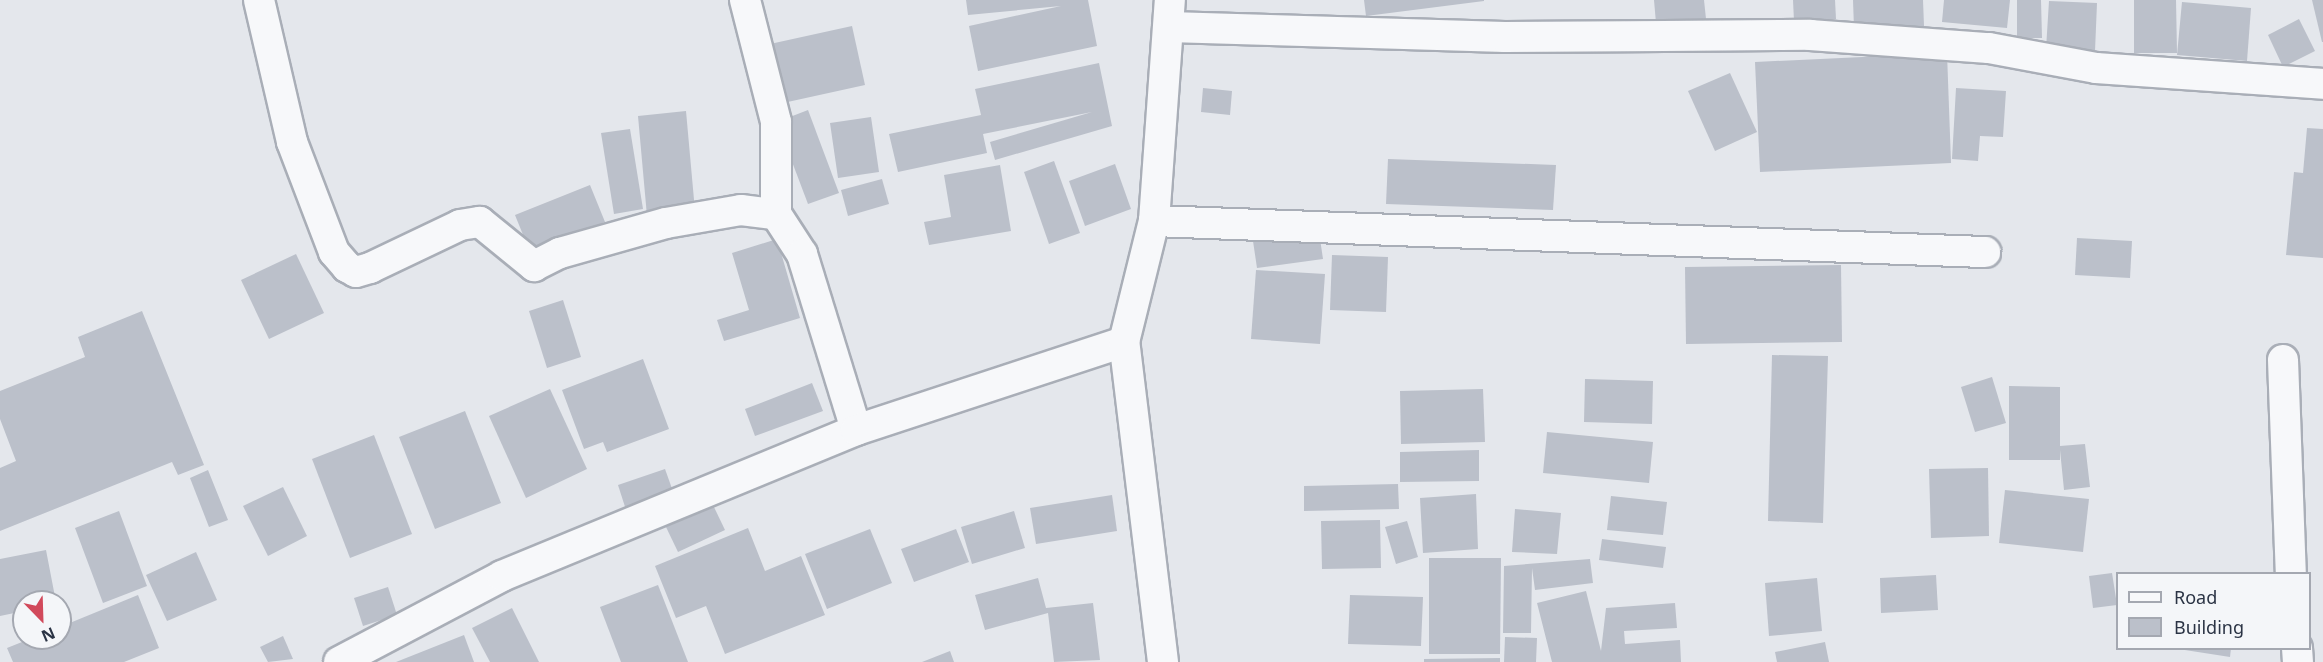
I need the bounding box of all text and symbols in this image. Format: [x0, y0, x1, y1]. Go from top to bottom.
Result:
legend [2116, 572, 2311, 650]
text: Road [2174, 585, 2217, 609]
north arrow [12, 590, 72, 650]
text: Building [2174, 615, 2244, 639]
text: N [38, 622, 59, 647]

